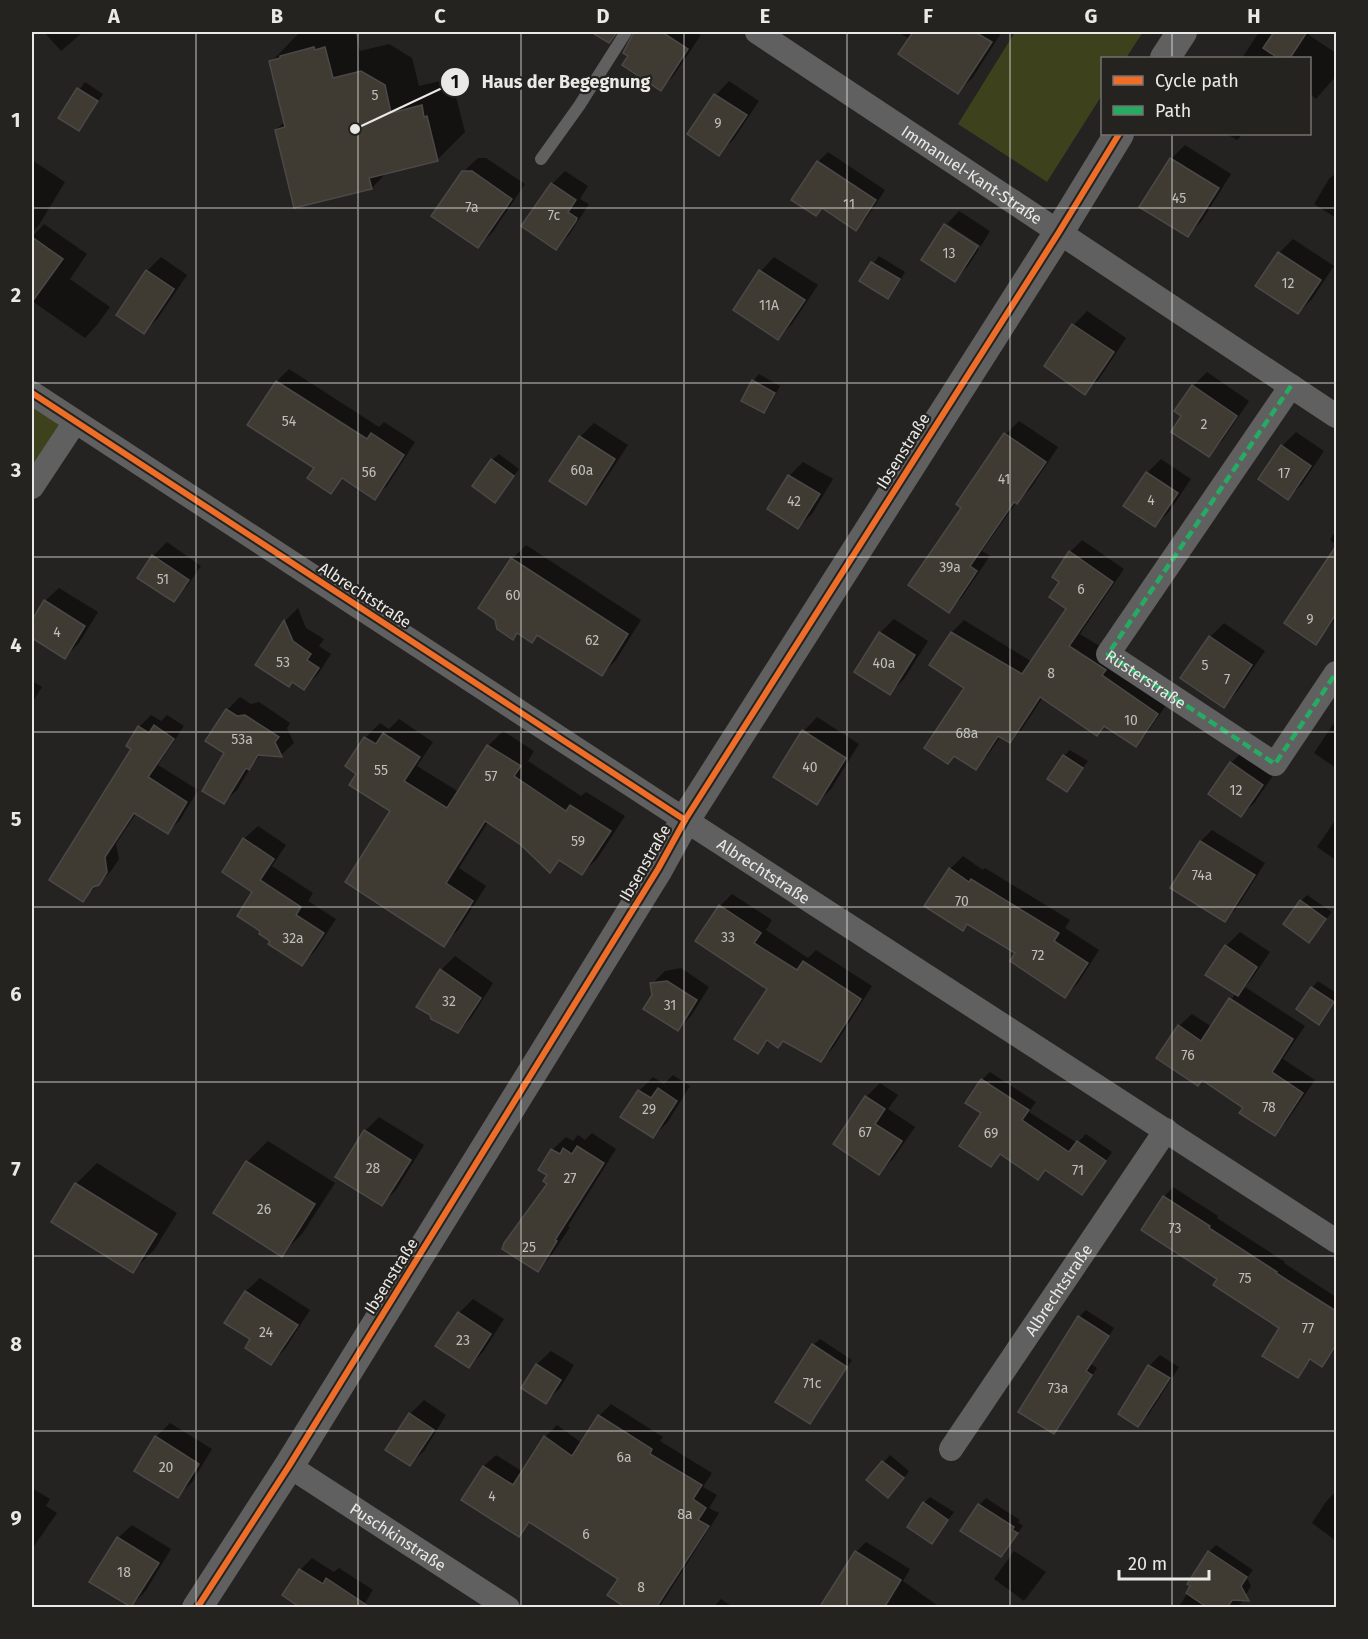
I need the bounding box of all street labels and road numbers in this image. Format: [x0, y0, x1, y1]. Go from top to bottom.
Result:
street label: Immanuel-Kant-Straße [898, 121, 1046, 228]
street label: Ibsenstraße [872, 410, 934, 492]
street label: Albrechtstraße [315, 558, 415, 632]
street label: Rüsterstraße [1102, 646, 1190, 712]
street label: Ibsenstraße [615, 821, 675, 905]
street label: Albrechtstraße [714, 834, 814, 908]
street label: Ibsenstraße [360, 1235, 422, 1317]
street label: Albrechtstraße [1021, 1240, 1096, 1339]
street label: Puschkinstraße [346, 1499, 450, 1575]

